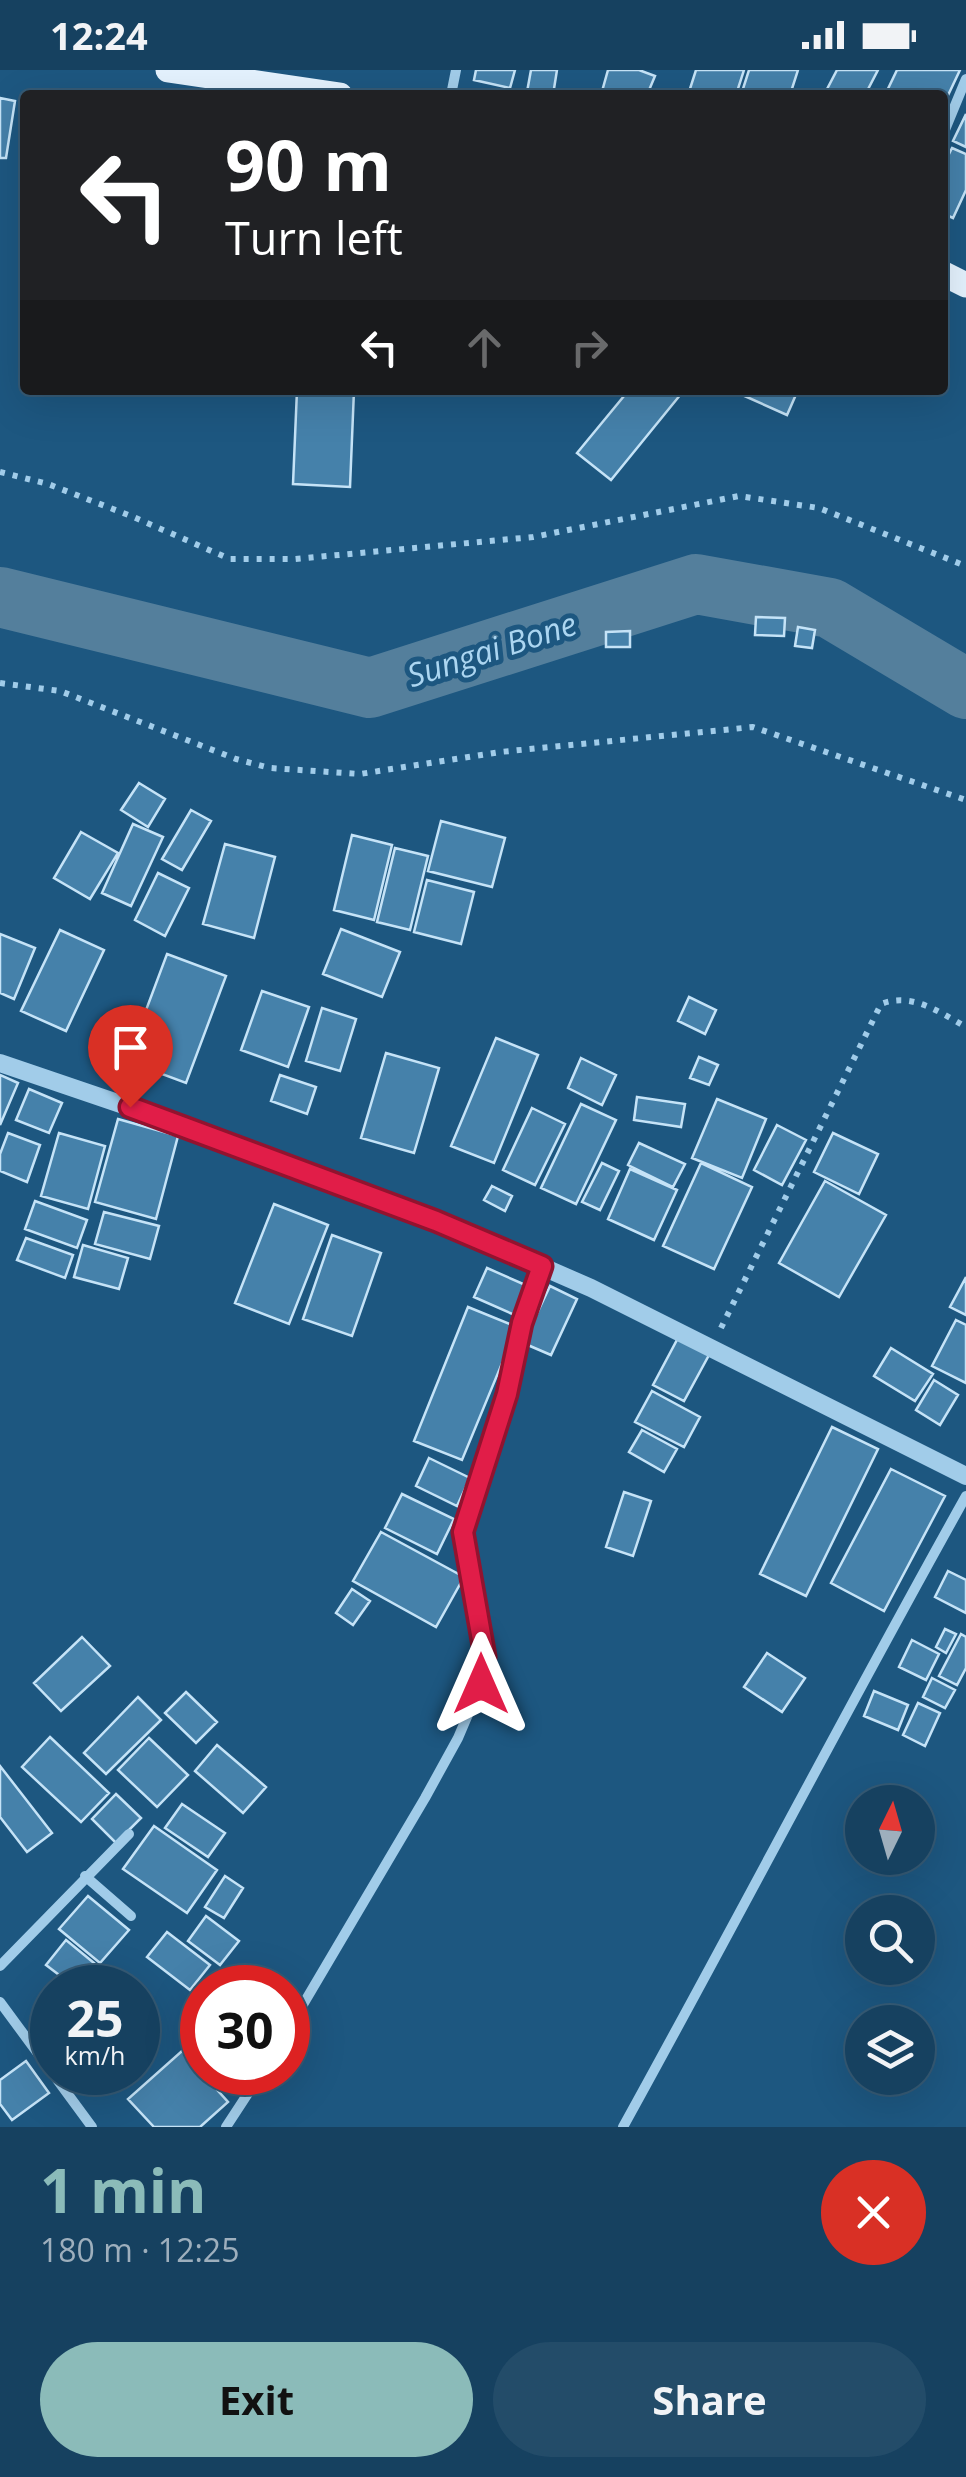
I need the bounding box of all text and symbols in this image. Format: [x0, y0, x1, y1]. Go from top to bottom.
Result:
text: 12:24 [50, 9, 148, 61]
text: 90 m [225, 116, 392, 212]
icon: left [60, 130, 190, 260]
text: Turn left [225, 207, 403, 268]
icon: left [352, 320, 407, 375]
icon: ahead [457, 320, 512, 375]
icon: right [562, 320, 617, 375]
water label: Sungai Bone [401, 601, 582, 696]
pin [88, 1005, 173, 1108]
icon: arrive [103, 1020, 158, 1075]
position arrow [429, 1632, 533, 1736]
north arrow [845, 1785, 935, 1875]
map controls [845, 1785, 935, 2095]
button: search [845, 1895, 935, 1985]
speed limit sign: 30 [180, 1965, 310, 2095]
text: 25 [66, 1984, 124, 2052]
button: layers [845, 2005, 935, 2095]
text: km/h [65, 2038, 125, 2072]
text: 1 min [40, 2149, 207, 2231]
button: close [821, 2160, 926, 2265]
text: 180 m · 12:25 [40, 2228, 239, 2271]
button: Exit [40, 2342, 473, 2457]
button: Share [493, 2342, 926, 2457]

